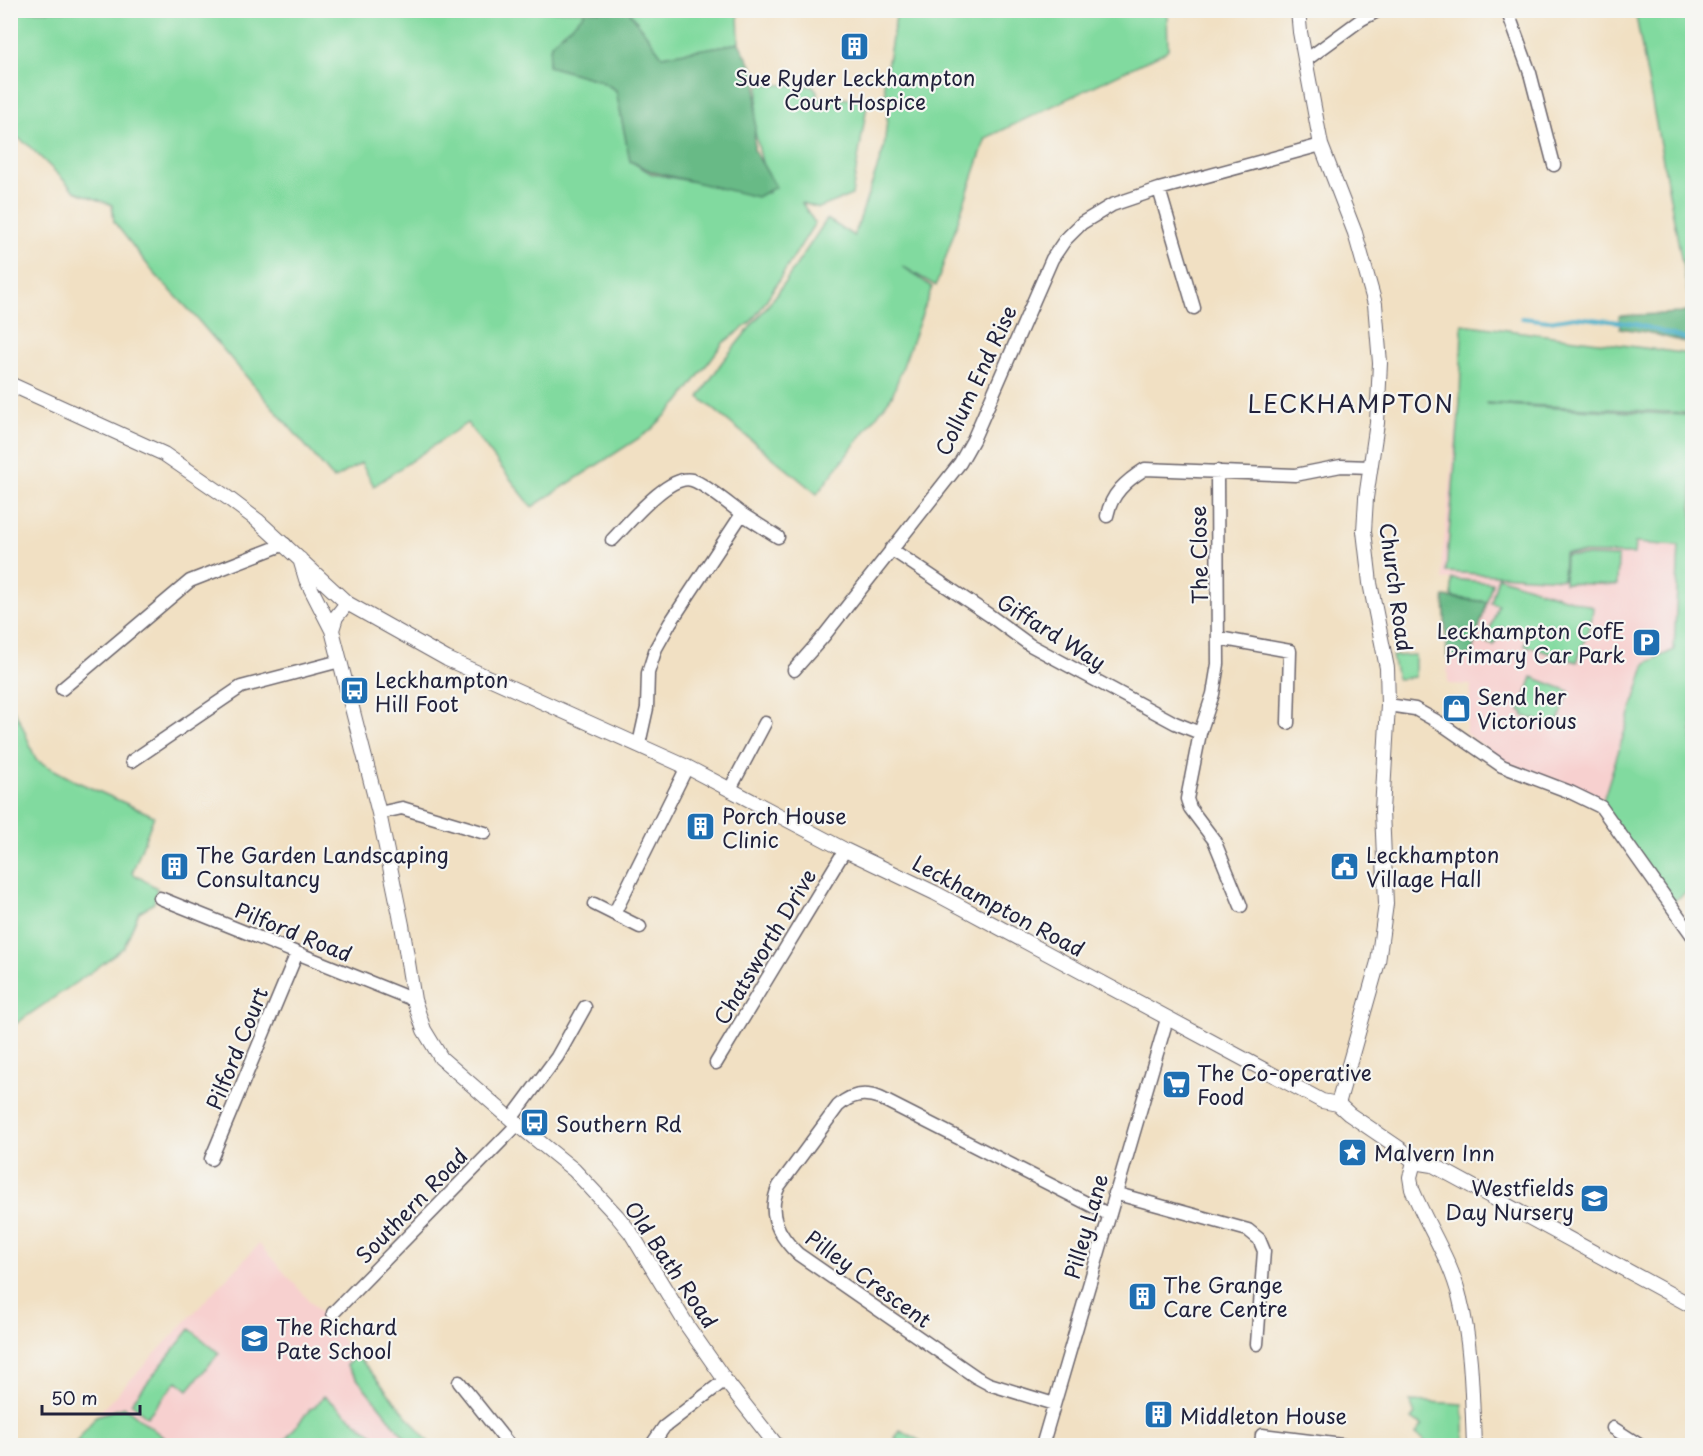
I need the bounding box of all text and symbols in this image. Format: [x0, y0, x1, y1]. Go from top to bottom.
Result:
building icon: Sue Ryder Leckhampton Court Hospice [839, 30, 871, 62]
place label: Sue Ryder Leckhampton Court Hospice [735, 61, 975, 117]
street label: Collum End Rise [926, 300, 1024, 460]
district label: LECKHAMPTON [1248, 385, 1454, 421]
street label: The Close [1181, 505, 1215, 605]
street label: Church Road [1372, 521, 1422, 653]
street label: Giffard Way [991, 585, 1113, 677]
place label: Leckhampton CofE Primary Car Park [1437, 614, 1625, 670]
parking icon: Leckhampton CofE Primary Car Park [1630, 626, 1662, 658]
place label: Leckhampton Hill Foot [375, 663, 508, 719]
bus stop icon: Leckhampton Hill Foot [338, 675, 370, 707]
place label: Send her Victorious [1477, 680, 1577, 736]
shop icon: Send her Victorious [1440, 692, 1472, 724]
place label: Porch House Clinic [722, 799, 847, 855]
building icon: Porch House Clinic [685, 811, 717, 843]
place label: The Garden Landscaping Consultancy [196, 838, 449, 894]
place label: Leckhampton Village Hall [1366, 838, 1499, 894]
street label: Leckhampton Road [907, 846, 1091, 964]
building icon: The Garden Landscaping Consultancy [159, 850, 191, 882]
public building icon: Leckhampton Village Hall [1329, 850, 1361, 882]
street label: Chatsworth Drive [705, 862, 823, 1030]
street label: Pilford Road [231, 893, 357, 969]
street label: Pilford Court [197, 982, 275, 1114]
place label: The Co-operative Food [1197, 1056, 1372, 1112]
supermarket icon: The Co-operative Food [1160, 1068, 1192, 1100]
bus stop icon: Southern Rd [519, 1107, 551, 1139]
place label: Southern Rd [556, 1107, 682, 1139]
place icon: Malvern Inn [1337, 1136, 1369, 1168]
place label: Malvern Inn [1374, 1136, 1495, 1168]
street label: Southern Road [348, 1140, 474, 1270]
street label: Pilley Lane [1055, 1170, 1115, 1282]
place label: Westfields Day Nursery [1446, 1171, 1574, 1227]
school or university icon: Westfields Day Nursery [1579, 1183, 1611, 1215]
street label: Old Bath Road [617, 1194, 727, 1334]
street label: Pilley Crescent [799, 1221, 939, 1335]
place label: The Grange Care Centre [1163, 1268, 1288, 1324]
building icon: The Grange Care Centre [1126, 1280, 1158, 1312]
place label: The Richard Pate School [276, 1310, 397, 1366]
school or university icon: The Richard Pate School [239, 1322, 271, 1354]
scale bar [42, 1378, 140, 1416]
text: 50 m [51, 1384, 98, 1411]
building icon: Middleton House [1143, 1399, 1175, 1431]
place label: Middleton House [1180, 1399, 1347, 1431]

